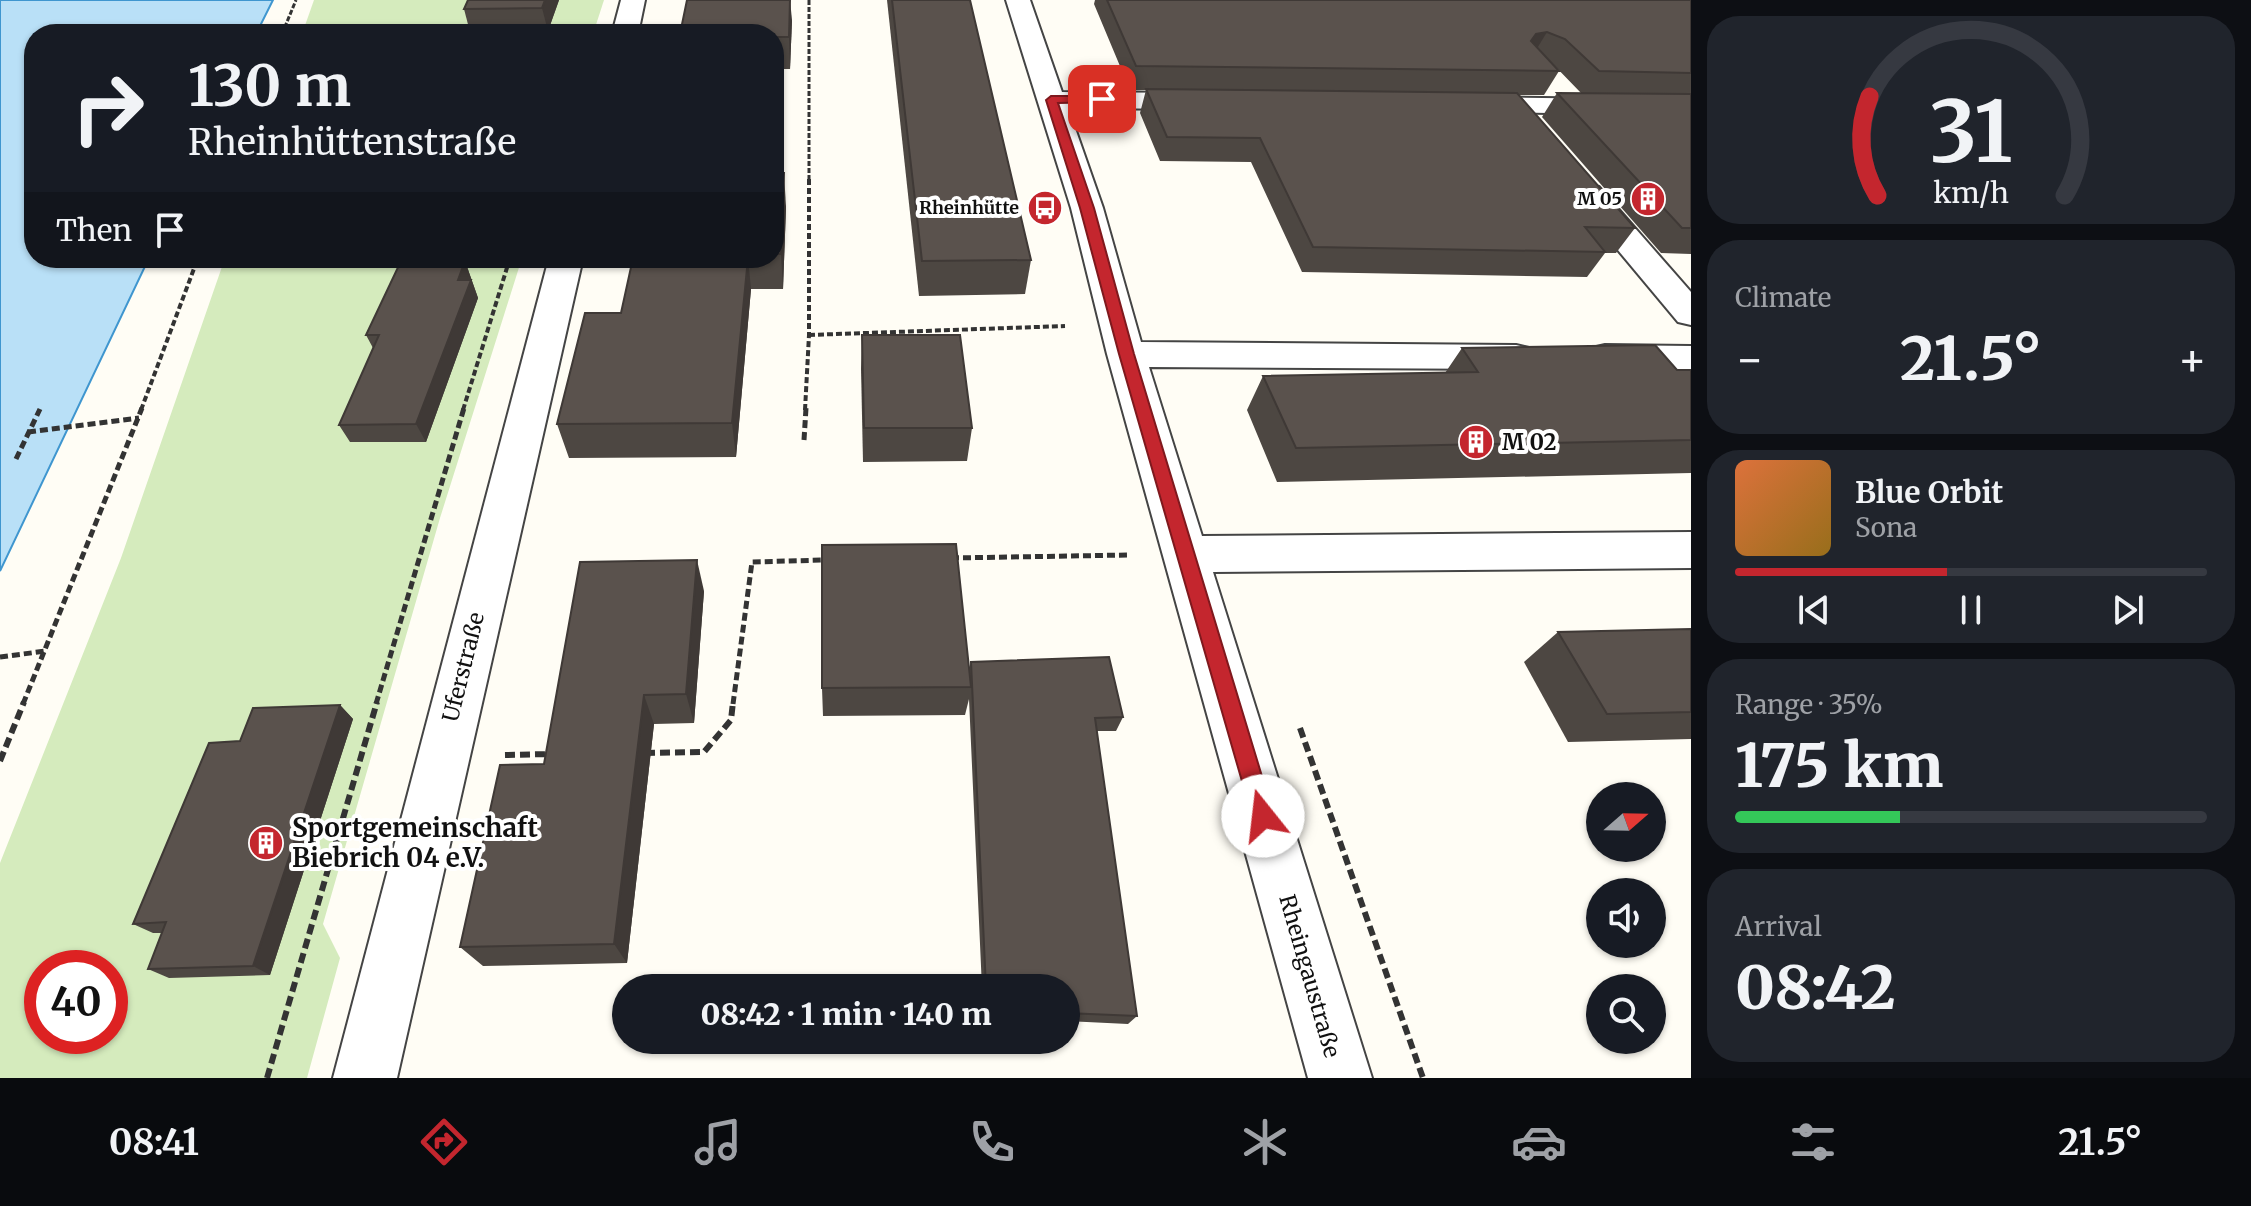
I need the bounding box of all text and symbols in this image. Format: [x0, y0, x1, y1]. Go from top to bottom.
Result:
text: 130 m [188, 51, 351, 121]
icon: right [56, 56, 160, 160]
pin [1068, 65, 1136, 133]
icon: arrive [1080, 77, 1124, 121]
text: 31 [1929, 80, 2013, 185]
text: Rheinhüttenstraße [188, 120, 516, 165]
text: km/h [1933, 175, 2009, 211]
building icon: M 05 [1629, 180, 1667, 218]
place label: M 05 [1577, 187, 1622, 210]
bus stop icon: Rheinhütte [1026, 189, 1064, 227]
place label: Rheinhütte [919, 196, 1019, 219]
icon: arrive [148, 208, 192, 252]
text: Then [56, 211, 132, 249]
text: Climate [1735, 281, 1831, 314]
text: 21.5° [1900, 321, 2042, 396]
text: − [1735, 332, 1764, 387]
text: + [2178, 332, 2207, 387]
building icon: M 02 [1457, 423, 1495, 461]
place label: M 02 [1502, 428, 1557, 456]
text: Blue Orbit [1855, 473, 2003, 511]
text: Sona [1855, 511, 1917, 544]
icon: previous [1792, 588, 1836, 632]
icon: pause [1949, 588, 1993, 632]
icon: next [2106, 588, 2150, 632]
street label: Uferstraße [436, 609, 490, 725]
text: Range · 35% [1735, 688, 1883, 721]
text: 175 km [1735, 728, 1943, 803]
position arrow [1221, 774, 1305, 858]
north arrow [1586, 782, 1666, 862]
map controls [1586, 782, 1666, 1054]
place label: Sportgemeinschaft Biebrich 04 e.V. [292, 811, 538, 874]
building icon: Sportgemeinschaft Biebrich 04 e.V. [247, 824, 285, 862]
button: sound [1586, 878, 1666, 958]
street label: Rheingaustraße [1273, 891, 1347, 1061]
text: Arrival [1735, 910, 1822, 943]
speed limit sign: 40 [24, 950, 128, 1054]
text: 08:42 [1735, 950, 1896, 1025]
button: search [1586, 974, 1666, 1054]
text: 08:42 · 1 min · 140 m [701, 995, 991, 1033]
icon: directions [416, 1114, 472, 1170]
icon: music [690, 1114, 746, 1170]
icon: phone [964, 1114, 1020, 1170]
icon: climate [1237, 1114, 1293, 1170]
icon: car [1511, 1114, 1567, 1170]
icon: filters [1785, 1114, 1841, 1170]
text: 08:41 [109, 1120, 199, 1165]
text: 21.5° [2058, 1120, 2142, 1165]

